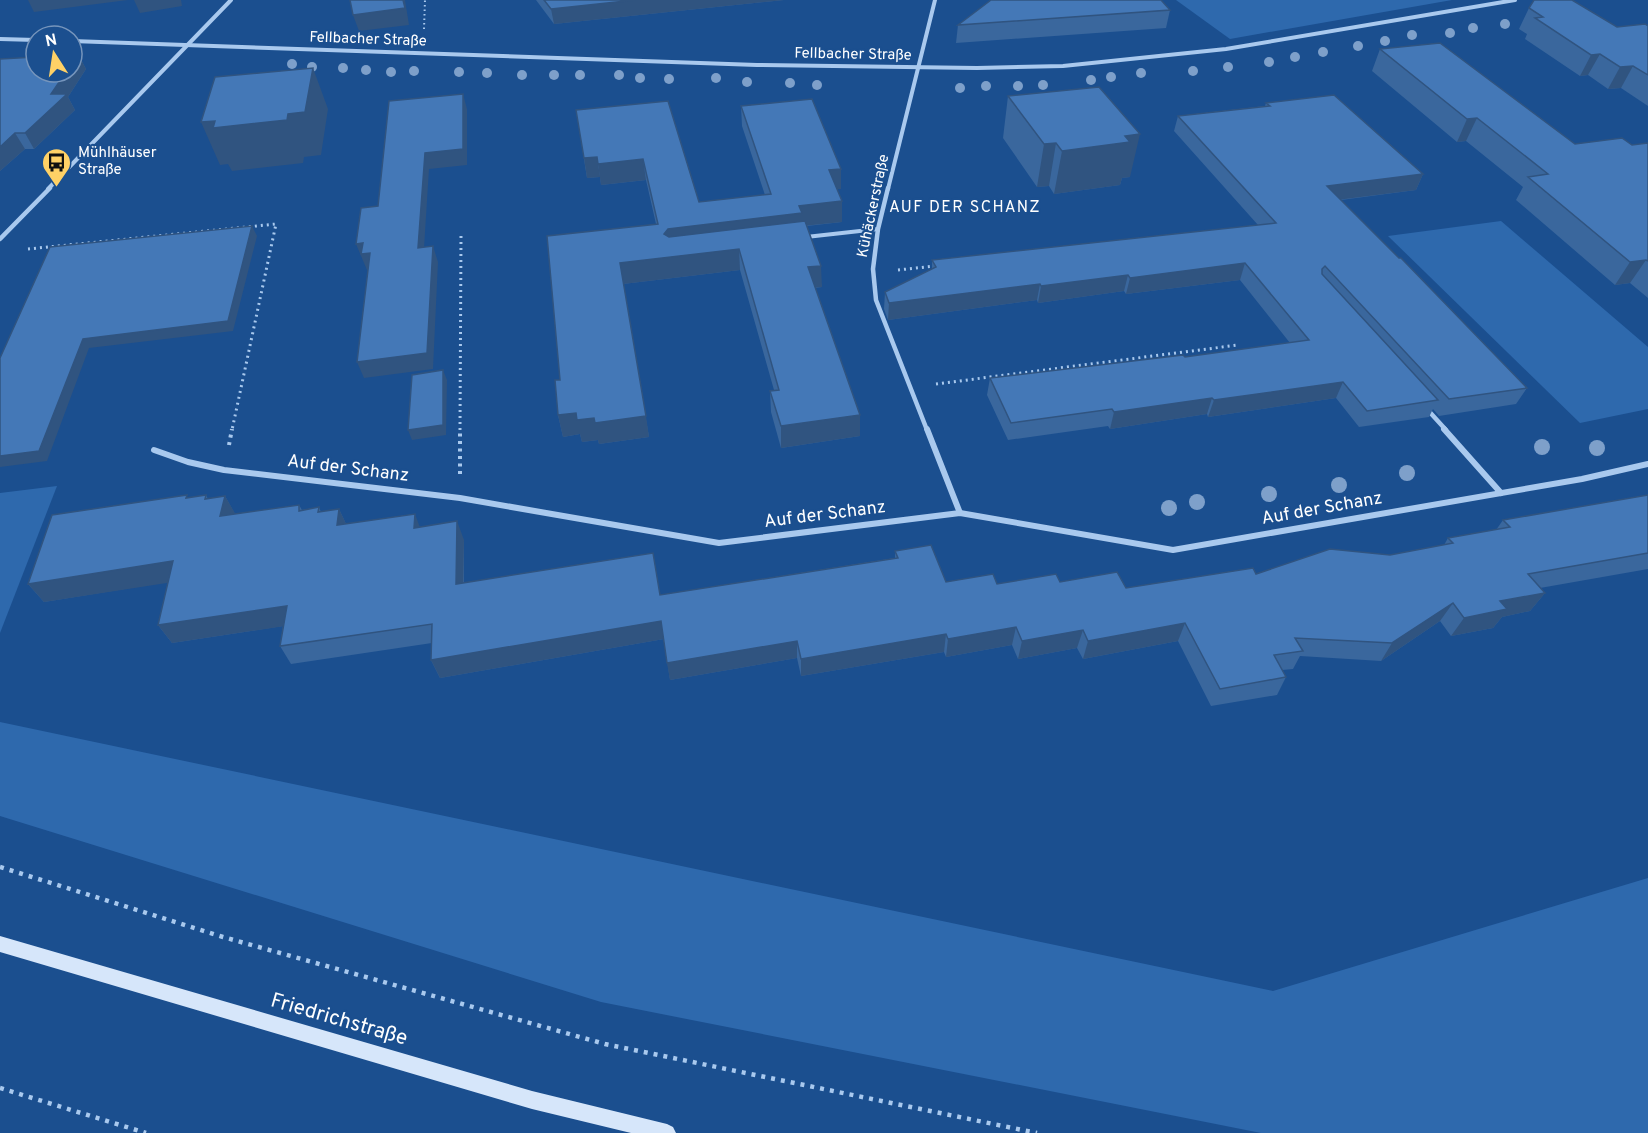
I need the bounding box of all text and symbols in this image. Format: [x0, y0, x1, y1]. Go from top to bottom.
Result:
north arrow [24, 24, 84, 84]
street label: Fellbacher Straße [309, 28, 427, 52]
text: N [44, 30, 59, 52]
street label: Fellbacher Straße [794, 44, 912, 66]
place label: Mühlhäuser Straße [78, 144, 157, 180]
bus stop icon: Mühlhäuser Straße [41, 146, 73, 188]
street label: Kühäckerstraße [854, 153, 894, 259]
district label: AUF DER SCHANZ [889, 198, 1041, 218]
street label: Auf der Schanz [286, 450, 410, 488]
street label: Auf der Schanz [1260, 487, 1384, 531]
street label: Auf der Schanz [763, 496, 887, 534]
street label: Friedrichstraße [267, 988, 411, 1052]

